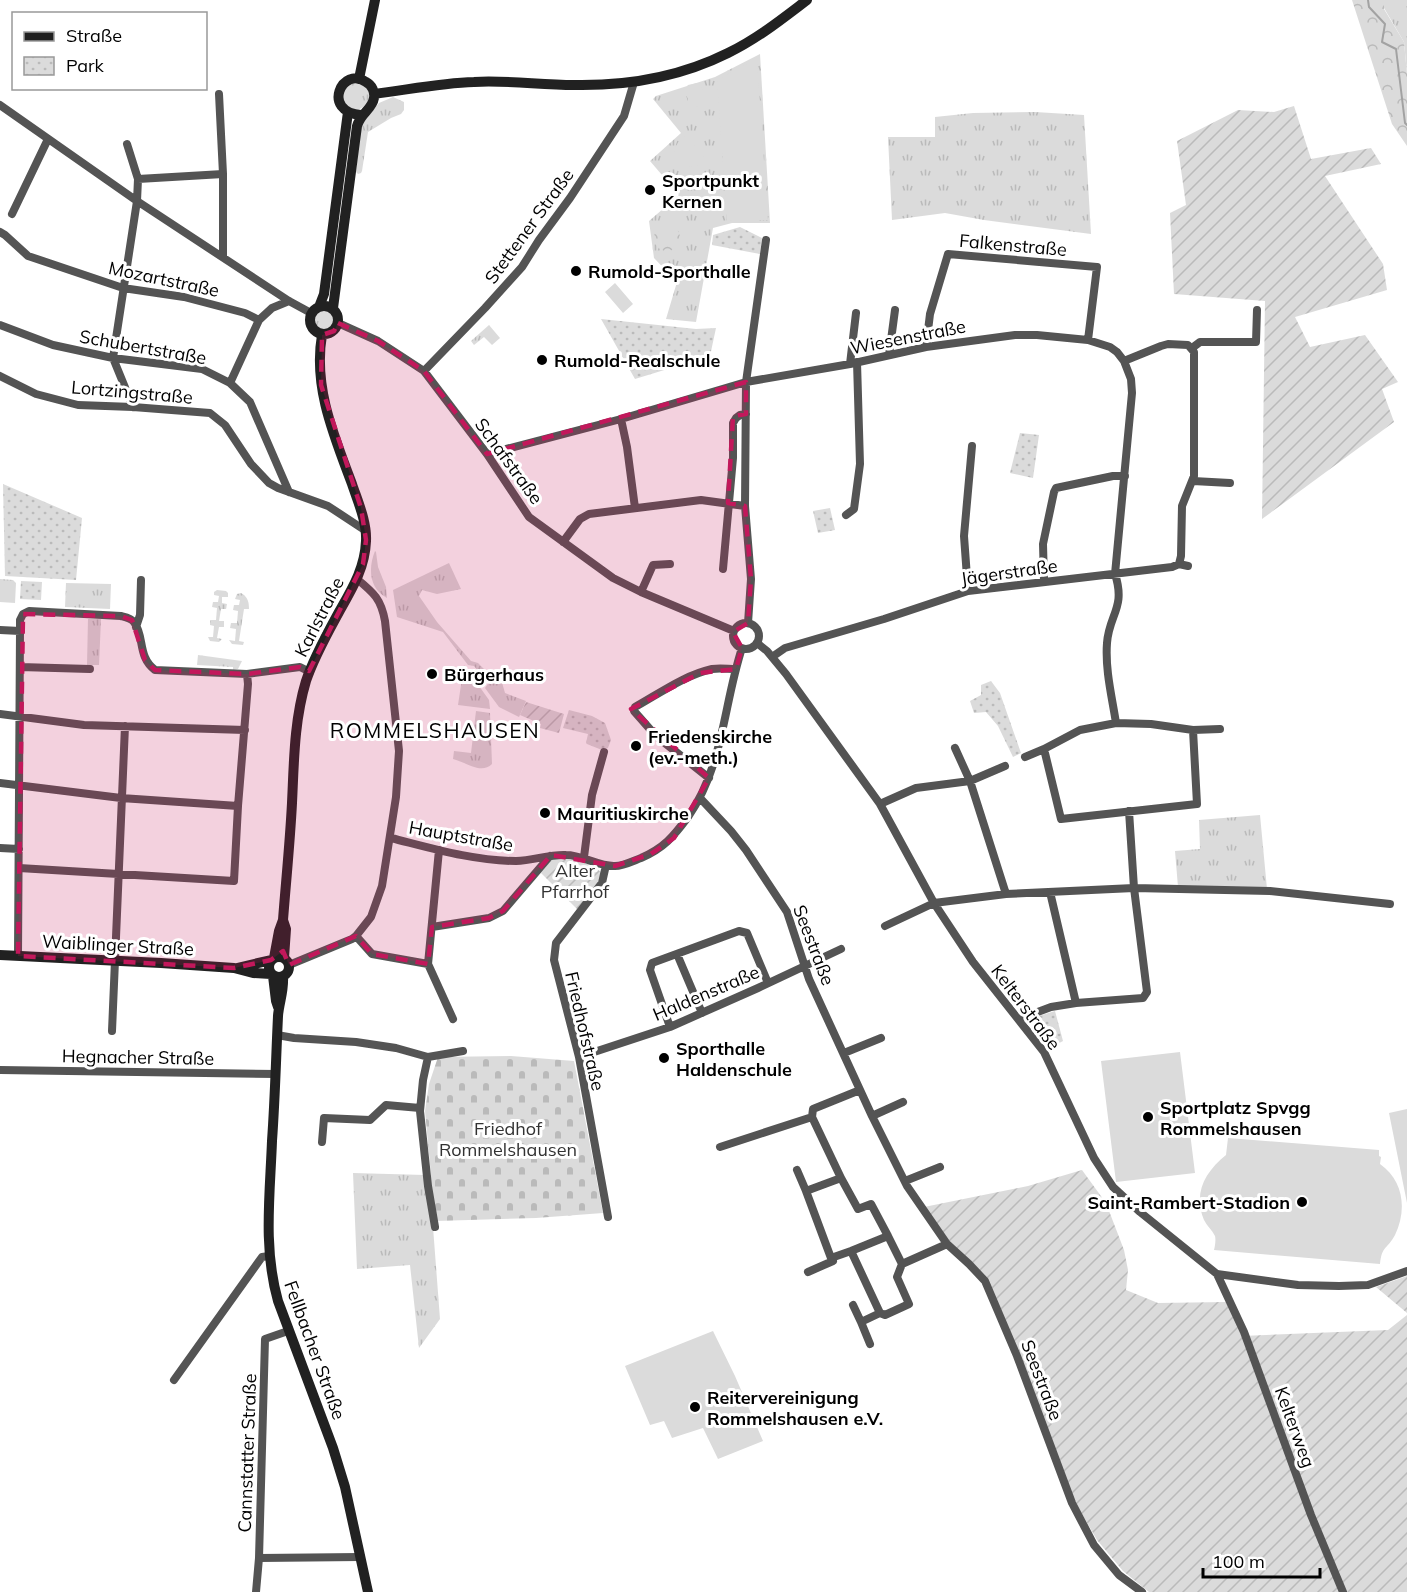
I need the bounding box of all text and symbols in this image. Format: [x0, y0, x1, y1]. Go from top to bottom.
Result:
legend [12, 12, 207, 90]
text: Straße [66, 24, 122, 47]
text: Park [66, 54, 105, 77]
street label: Stettener Straße [480, 164, 578, 288]
place label: Sportpunkt Kernen [662, 169, 759, 213]
marker: Sportpunkt Kernen [643, 183, 657, 197]
street label: Falkenstraße [958, 229, 1068, 261]
street label: Mozartstraße [107, 256, 221, 302]
place label: Rumold-Sporthalle [588, 260, 751, 283]
marker: Rumold-Sporthalle [569, 264, 583, 278]
street label: Wiesenstraße [848, 315, 968, 359]
street label: Schubertstraße [78, 325, 208, 369]
place label: Rumold-Realschule [554, 349, 720, 372]
marker: Rumold-Realschule [535, 353, 549, 367]
street label: Lortzingstraße [70, 375, 194, 409]
street label: Schafstraße [470, 413, 548, 509]
street label: Jägerstraße [959, 554, 1059, 590]
street label: Karlstraße [289, 573, 349, 661]
place label: Bürgerhaus [444, 663, 544, 686]
marker: Bürgerhaus [425, 667, 439, 681]
district label: ROMMELSHAUSEN [330, 717, 540, 743]
place label: Friedenskirche (ev.-meth.) [648, 725, 772, 769]
marker: Friedenskirche (ev.-meth.) [629, 739, 643, 753]
place label: Mauritiuskirche [557, 802, 689, 825]
marker: Mauritiuskirche [538, 806, 552, 820]
street label: Hauptstraße [407, 816, 515, 856]
park label: Alter Pfarrhof [541, 859, 610, 903]
street label: Seestraße [788, 901, 840, 989]
street label: Waiblinger Straße [42, 930, 194, 960]
street label: Haldenstraße [649, 960, 763, 1026]
street label: Kelterstraße [986, 960, 1066, 1054]
street label: Friedhofstraße [560, 969, 610, 1093]
place label: Sporthalle Haldenschule [676, 1037, 792, 1081]
street label: Hegnacher Straße [62, 1044, 214, 1070]
marker: Sporthalle Haldenschule [657, 1051, 671, 1065]
place label: Sportplatz Spvgg Rommelshausen [1160, 1096, 1311, 1140]
marker: Sportplatz Spvgg Rommelshausen [1141, 1110, 1155, 1124]
park label: Friedhof Rommelshausen [439, 1117, 577, 1161]
place label: Saint-Rambert-Stadion [1087, 1191, 1290, 1214]
marker: Saint-Rambert-Stadion [1295, 1195, 1309, 1209]
street label: Fellbacher Straße [279, 1277, 351, 1423]
street label: Seestraße [1016, 1336, 1068, 1424]
street label: Cannstatter Straße [233, 1373, 261, 1533]
street label: Kelterweg [1270, 1383, 1320, 1471]
place label: Reitervereinigung Rommelshausen e.V. [707, 1386, 883, 1430]
marker: Reitervereinigung Rommelshausen e.V. [688, 1400, 702, 1414]
scale bar [1203, 1541, 1320, 1579]
text: 100 m [1212, 1550, 1265, 1573]

